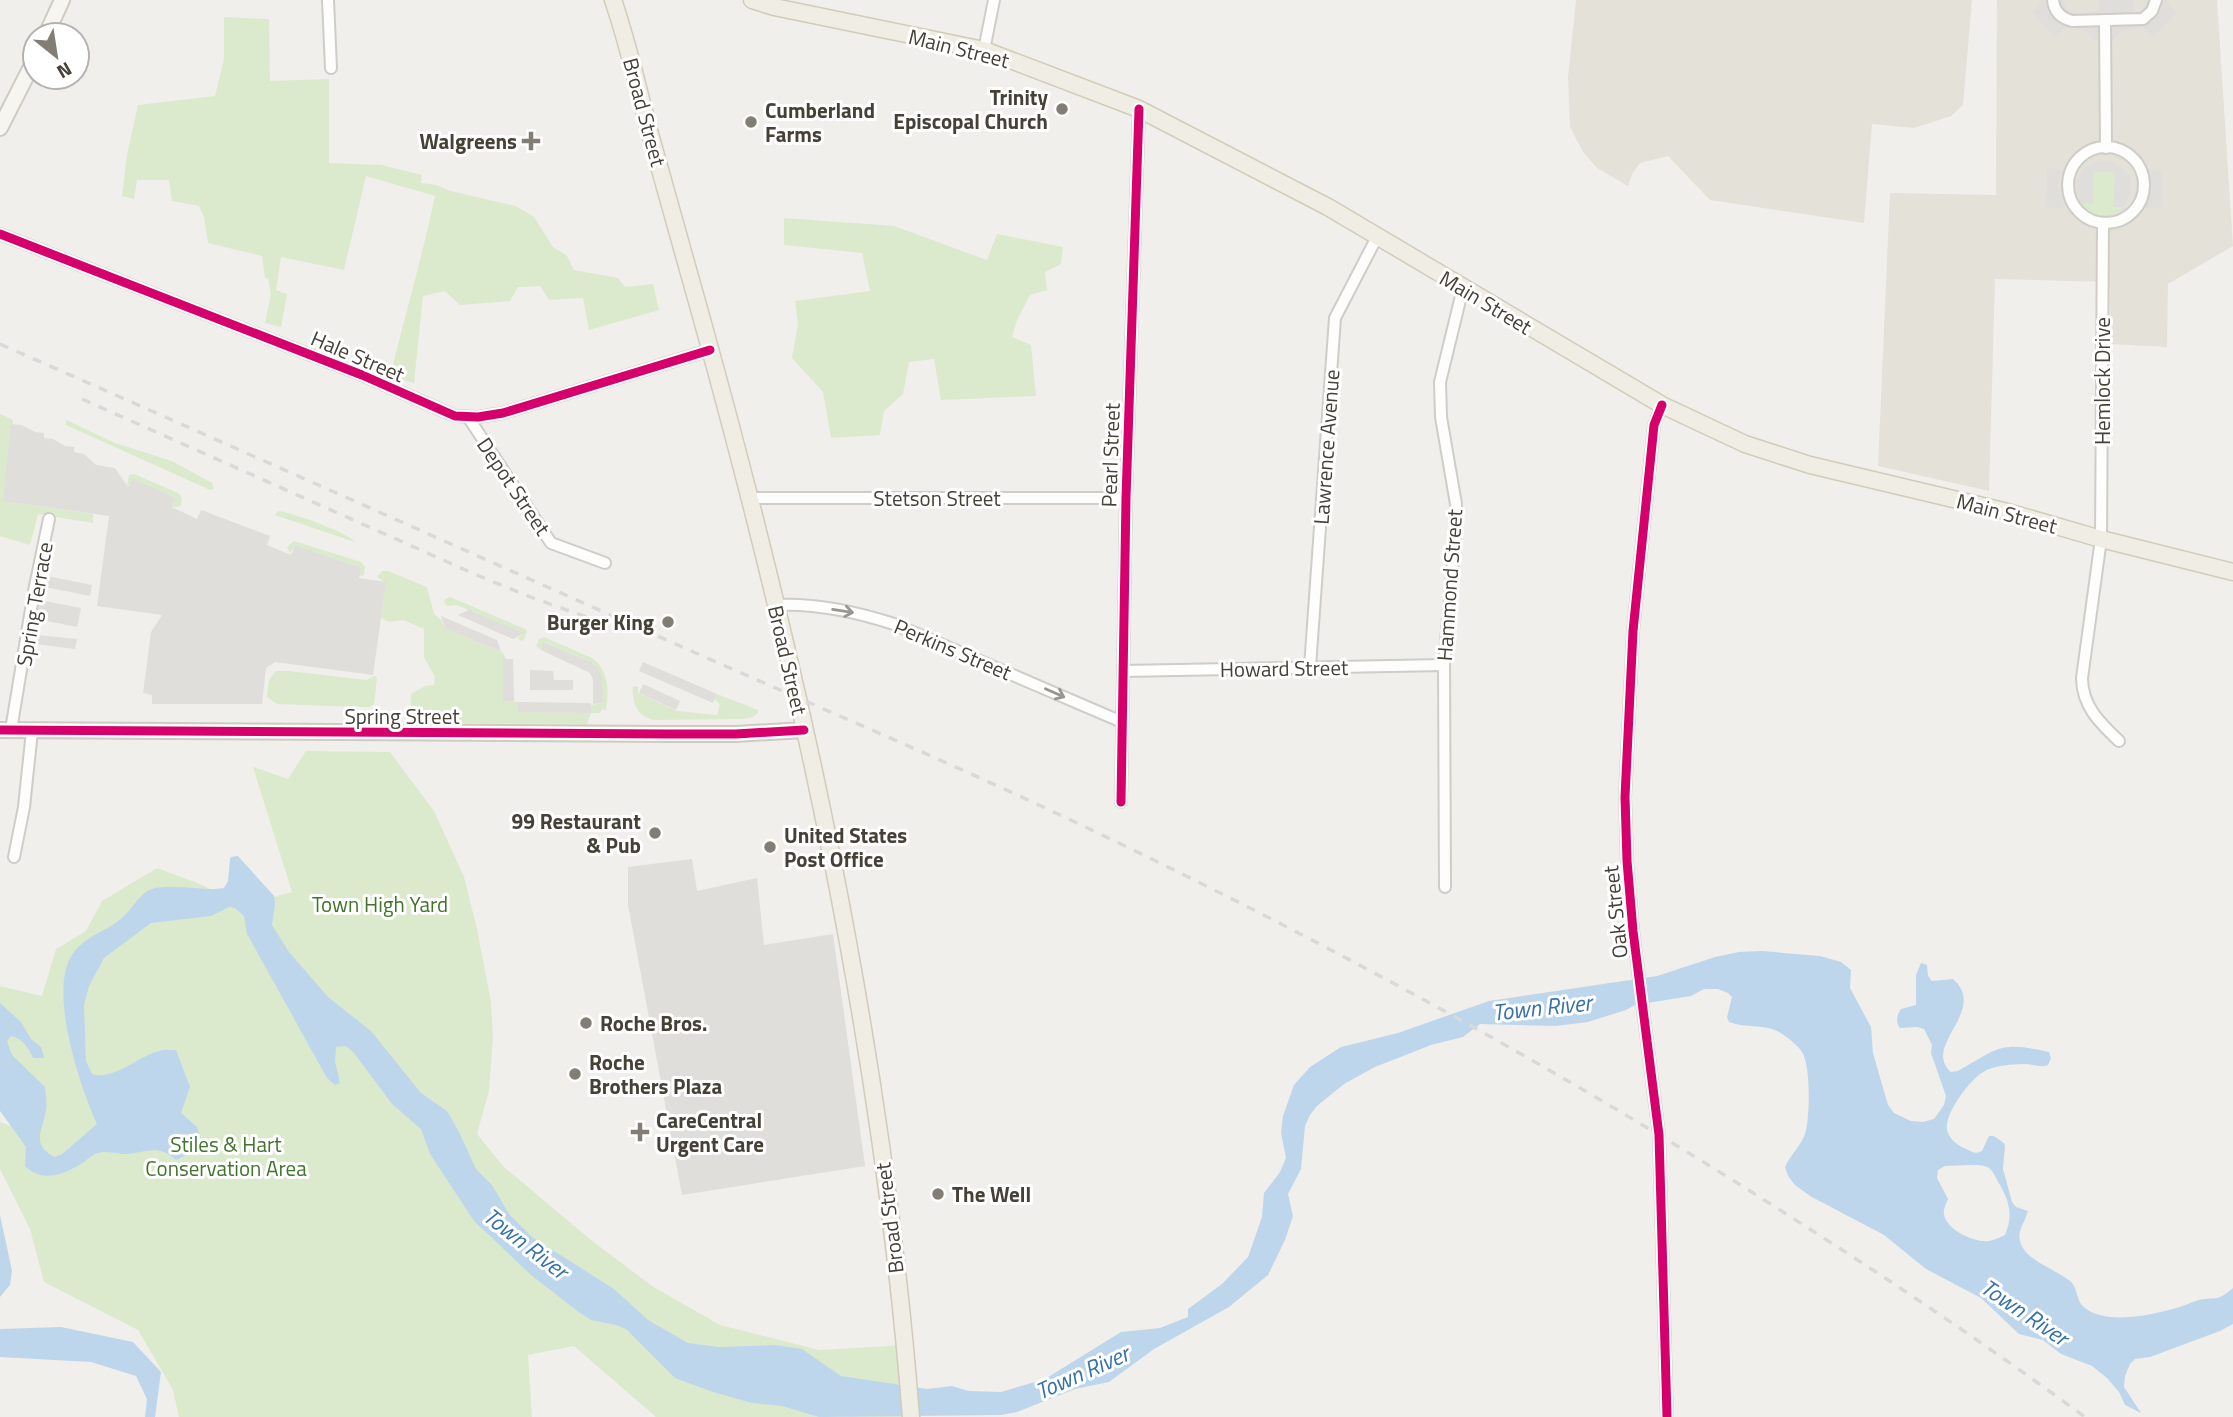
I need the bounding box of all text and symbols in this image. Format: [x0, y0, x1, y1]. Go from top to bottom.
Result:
street label: Main Street [905, 20, 1013, 76]
north arrow [21, 21, 91, 91]
street label: Broad Street [615, 54, 675, 171]
text: N [52, 55, 78, 87]
place label: Trinity Episcopal Church [893, 81, 1048, 137]
place label: Cumberland Farms [765, 94, 875, 150]
marker: Trinity Episcopal Church [1054, 101, 1070, 117]
marker: Cumberland Farms [743, 114, 759, 130]
place label: Walgreens [419, 125, 517, 157]
marker: Walgreens [523, 133, 539, 149]
street label: Main Street [1434, 262, 1539, 343]
street label: Hemlock Drive [2086, 317, 2118, 445]
street label: Hale Street [306, 322, 410, 390]
street label: Lawrence Avenue [1305, 368, 1347, 526]
street label: Pearl Street [1092, 402, 1128, 508]
street label: Depot Street [469, 430, 559, 542]
street label: Stetson Street [873, 482, 1001, 514]
street label: Main Street [1953, 484, 2061, 542]
street label: Hammond Street [1428, 507, 1470, 662]
street label: Spring Terrace [7, 539, 61, 669]
street label: Broad Street [760, 602, 816, 719]
one-way arrow [832, 605, 854, 618]
place label: Burger King [547, 606, 654, 638]
street label: Perkins Street [889, 610, 1017, 688]
marker: Burger King [660, 614, 676, 630]
street label: Howard Street [1220, 651, 1349, 685]
one-way arrow [1044, 687, 1065, 700]
street label: Spring Street [344, 700, 460, 732]
place label: 99 Restaurant & Pub [512, 805, 641, 861]
place label: United States Post Office [784, 819, 907, 875]
marker: 99 Restaurant & Pub [647, 825, 663, 841]
marker: United States Post Office [762, 839, 778, 855]
street label: Oak Street [1594, 863, 1636, 960]
park label: Town High Yard [312, 888, 448, 920]
water label: Town River [1491, 984, 1596, 1030]
place label: Roche Bros. [600, 1007, 707, 1039]
marker: Roche Bros. [578, 1015, 594, 1031]
place label: Roche Brothers Plaza [589, 1046, 722, 1102]
marker: Roche Brothers Plaza [567, 1066, 583, 1082]
place label: CareCentral Urgent Care [656, 1104, 764, 1160]
marker: CareCentral Urgent Care [630, 1122, 650, 1142]
park label: Stiles & Hart Conservation Area [145, 1128, 307, 1184]
street label: Broad Street [866, 1160, 912, 1275]
place label: The Well [952, 1178, 1031, 1210]
marker: The Well [930, 1186, 946, 1202]
water label: Town River [476, 1199, 578, 1289]
water label: Town River [1974, 1270, 2078, 1356]
water label: Town River [1030, 1335, 1137, 1408]

